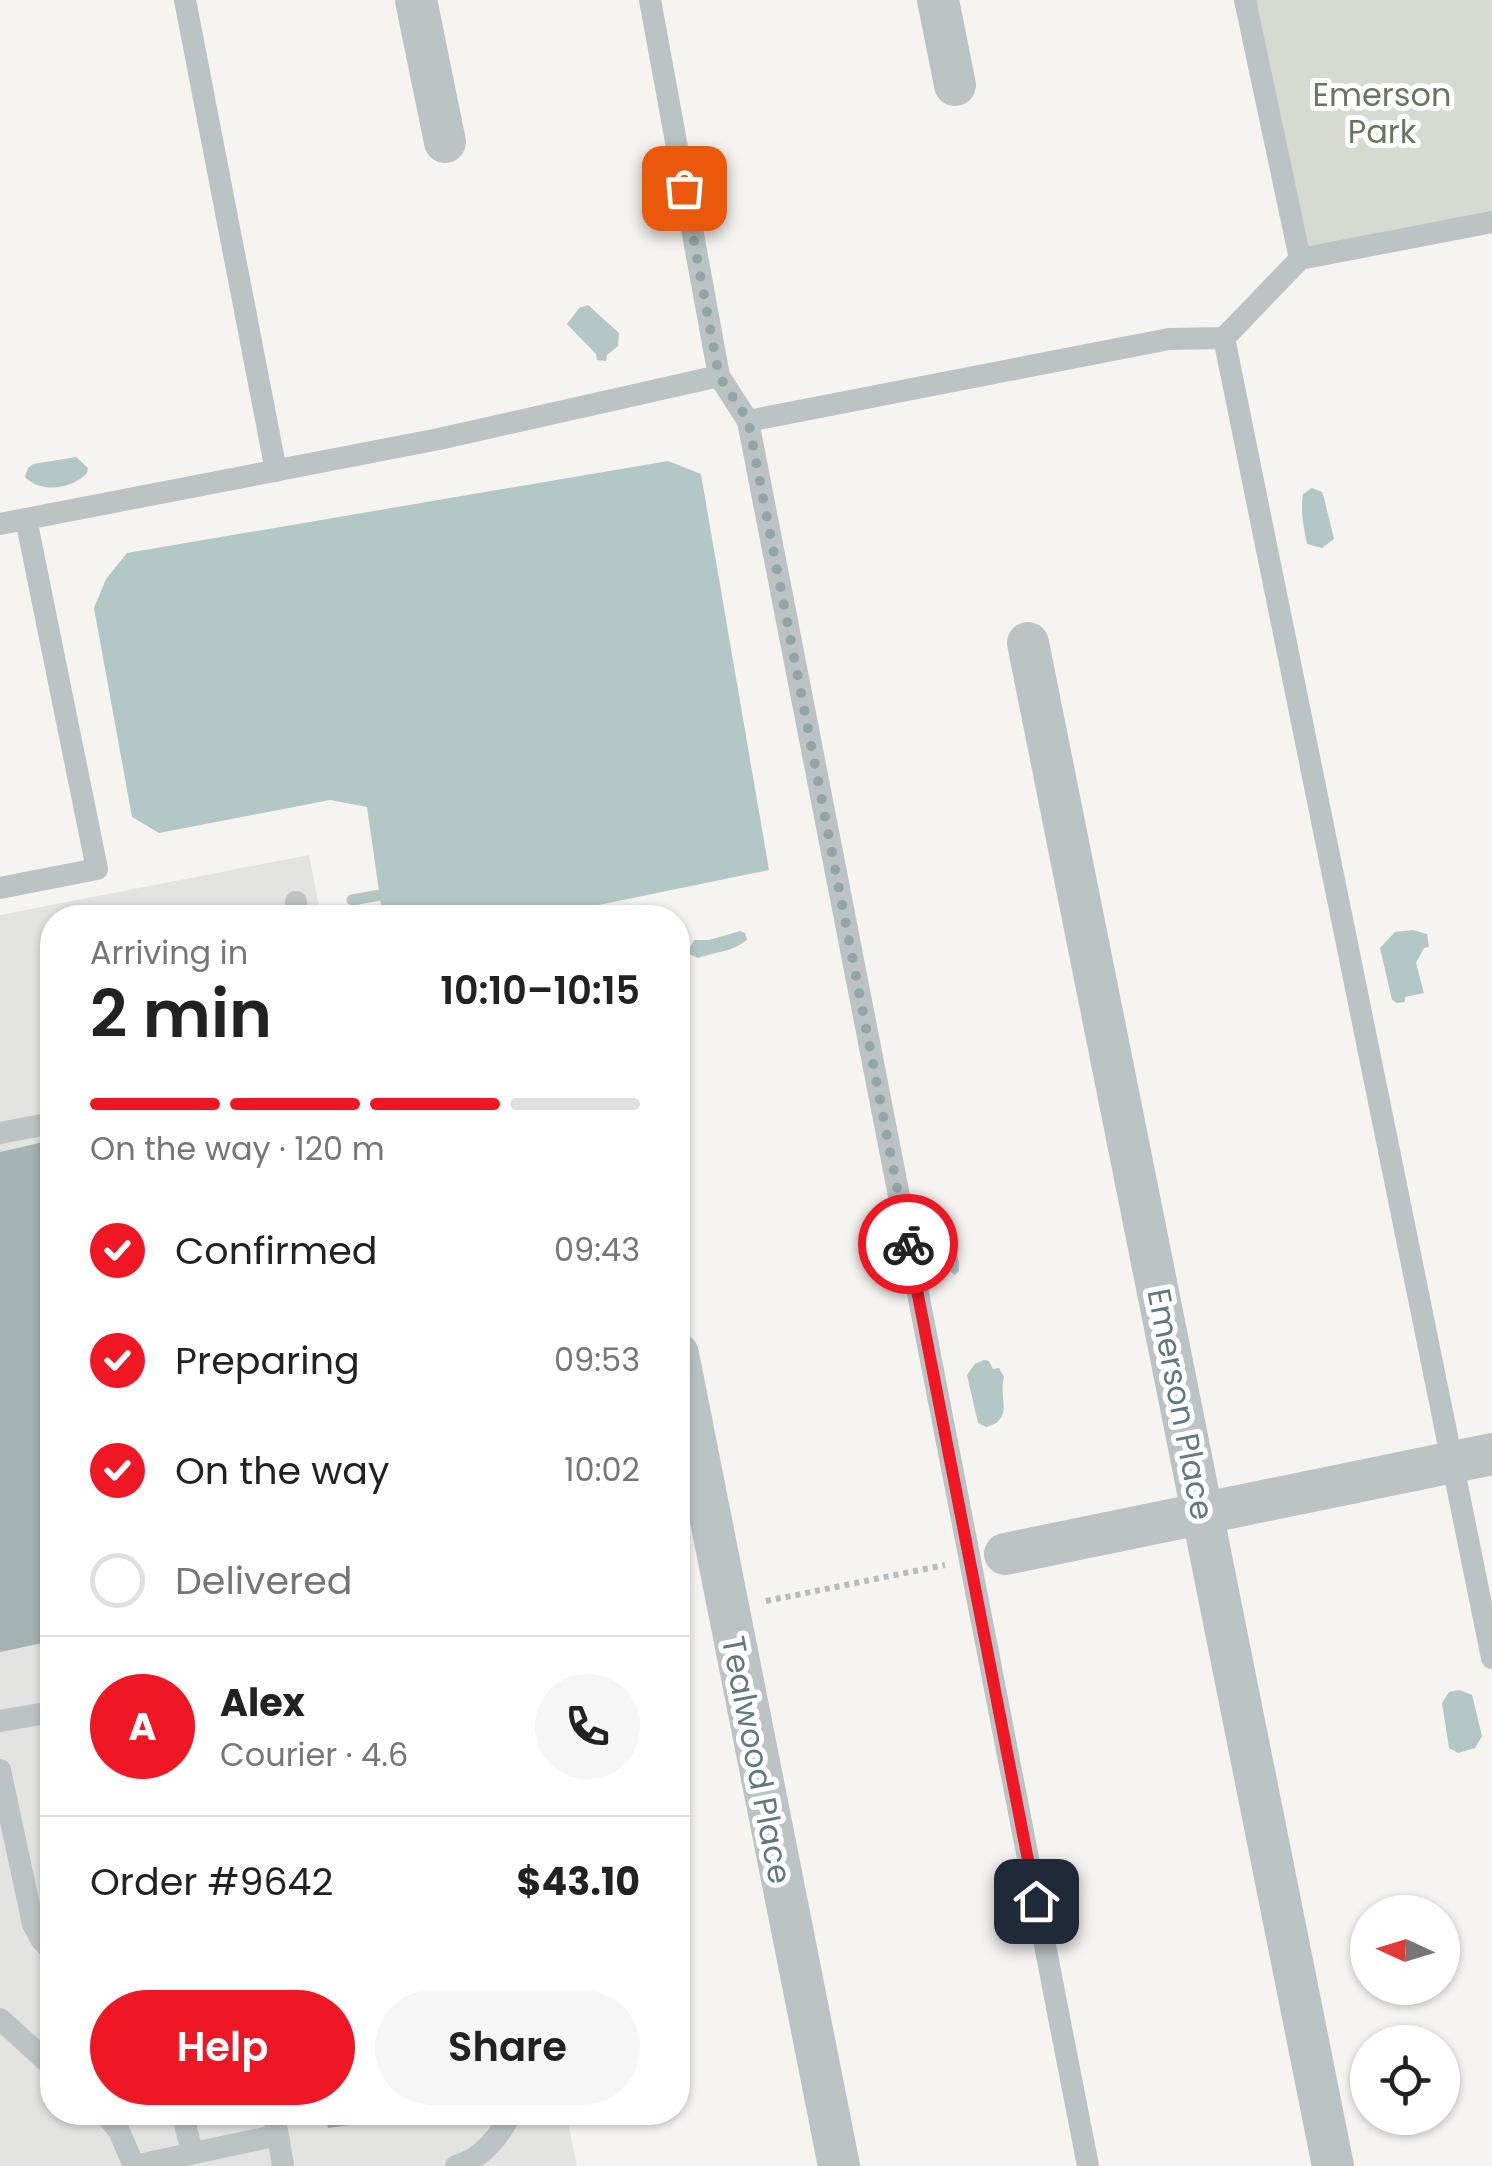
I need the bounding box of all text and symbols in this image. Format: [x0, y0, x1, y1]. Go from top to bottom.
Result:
park label: Emerson Park [1313, 72, 1451, 154]
pin [642, 146, 727, 231]
icon: bag [657, 161, 712, 216]
text: Arriving in [90, 930, 248, 975]
text: 10:10–10:15 [440, 964, 640, 1017]
text: 2 min [90, 969, 272, 1060]
text: On the way · 120 m [90, 1126, 385, 1171]
courier [858, 1194, 958, 1294]
icon: bike [881, 1217, 936, 1272]
icon: check [90, 1223, 145, 1278]
text: Confirmed [175, 1224, 377, 1277]
text: 09:43 [554, 1227, 640, 1272]
street label: Emerson Place [1137, 1285, 1225, 1523]
icon: check [90, 1333, 145, 1388]
text: Preparing [175, 1334, 360, 1387]
text: 09:53 [554, 1337, 640, 1382]
icon: check [90, 1443, 145, 1498]
text: On the way [175, 1444, 389, 1497]
text: 10:02 [564, 1447, 640, 1492]
text: Delivered [175, 1554, 352, 1607]
street label: Tealwood Place [711, 1632, 803, 1888]
button: phone [535, 1674, 640, 1779]
text: Alex [220, 1676, 305, 1729]
text: A [128, 1700, 157, 1753]
text: Courier · 4.6 [220, 1732, 408, 1777]
text: Order #9642 [90, 1855, 333, 1908]
text: $43.10 [516, 1855, 640, 1908]
pin [994, 1859, 1079, 1944]
icon: home [1009, 1874, 1064, 1929]
north arrow [1350, 1895, 1460, 2005]
map controls [1350, 1895, 1460, 2135]
button: Help [90, 1990, 355, 2105]
button: Share [375, 1990, 640, 2105]
button: locate [1350, 2025, 1460, 2135]

